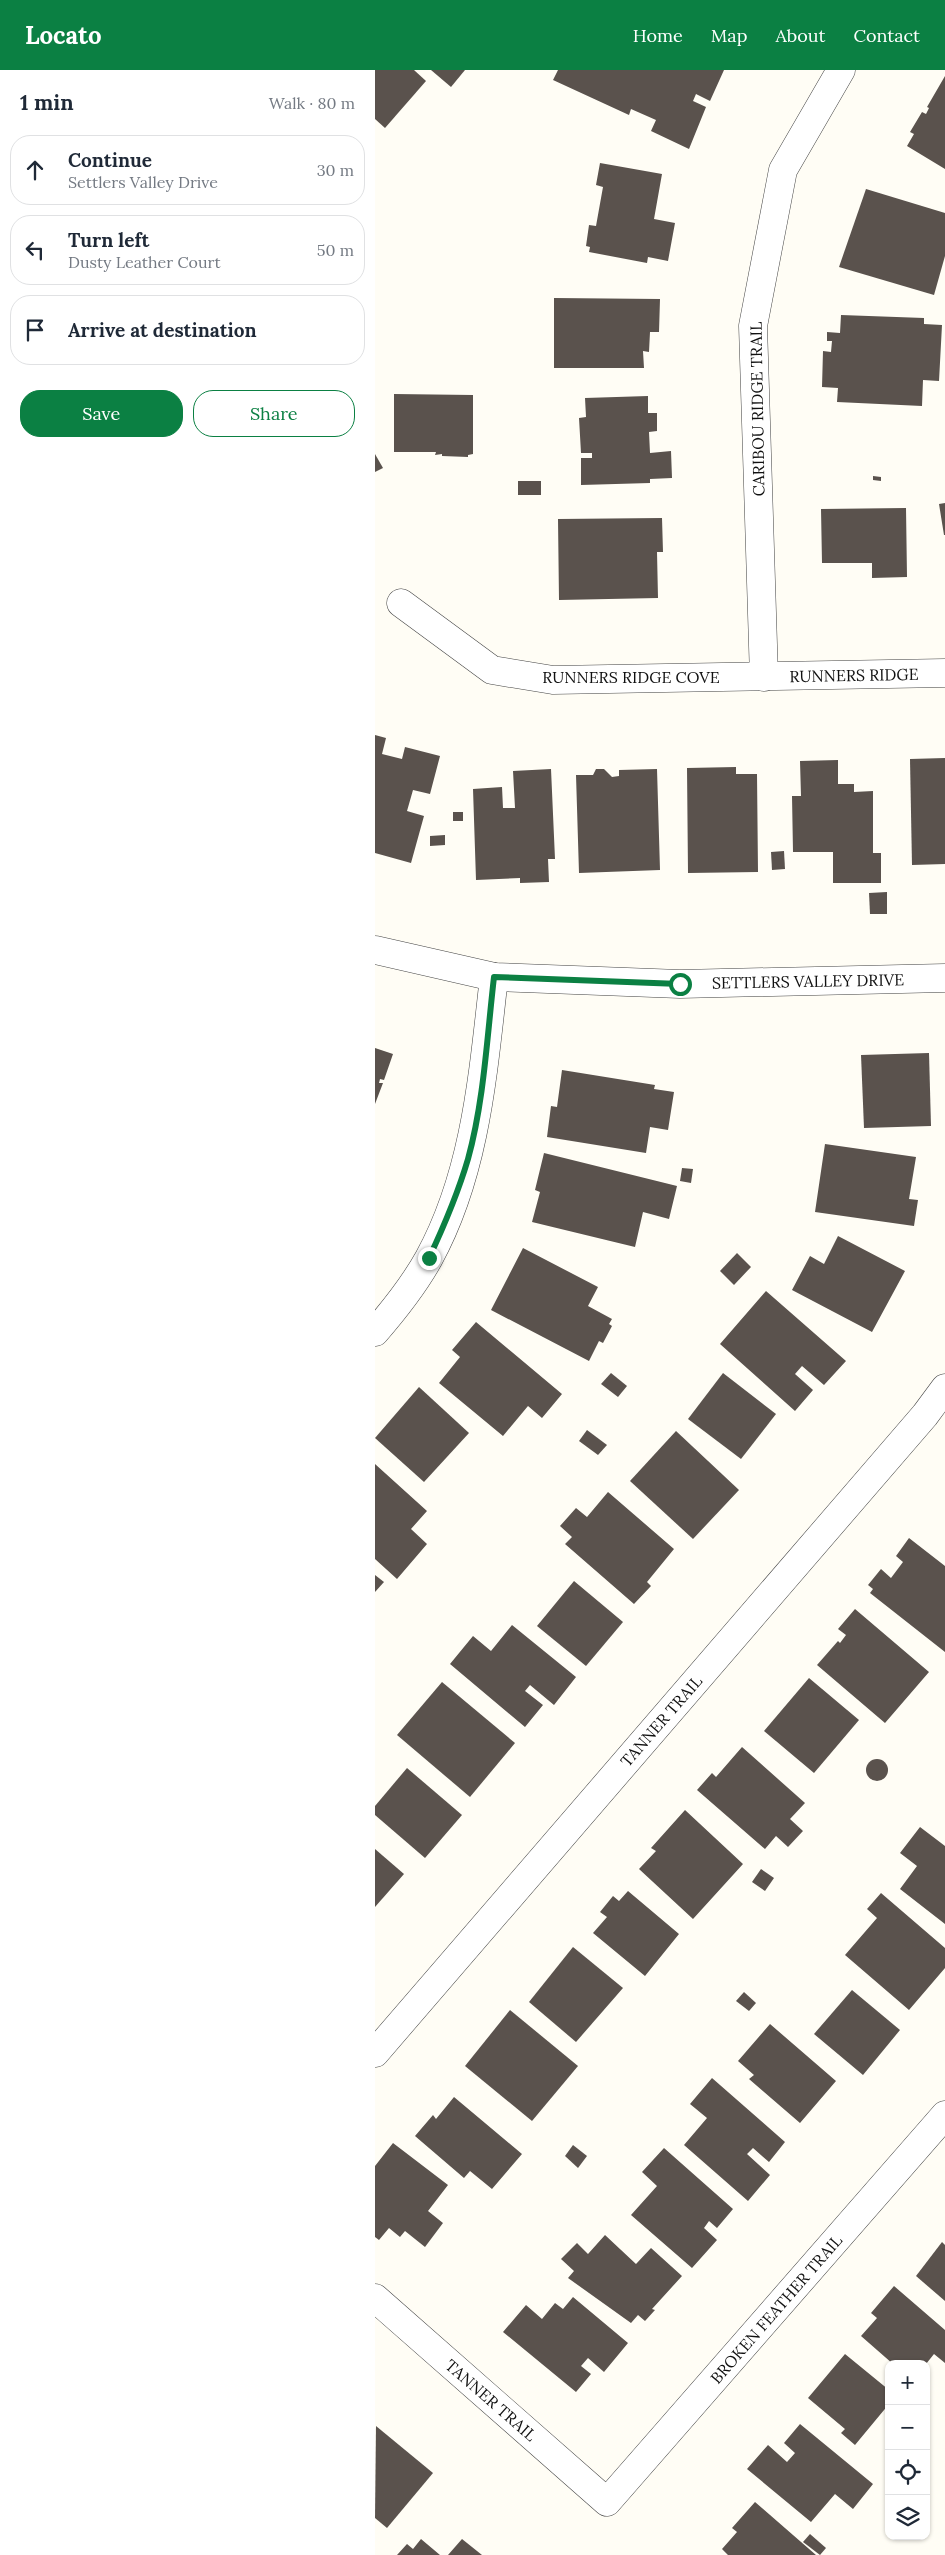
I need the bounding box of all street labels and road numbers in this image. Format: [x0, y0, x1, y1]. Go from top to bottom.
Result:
street label: CARIBOU RIDGE TRAIL [745, 322, 769, 496]
street label: RUNNERS RIDGE [789, 664, 919, 686]
street label: RUNNERS RIDGE COVE [542, 667, 720, 687]
street label: SETTLERS VALLEY DRIVE [712, 969, 904, 993]
street label: TANNER TRAIL [616, 1671, 706, 1771]
street label: BROKEN FEATHER TRAIL [706, 2230, 846, 2388]
street label: TANNER TRAIL [441, 2355, 541, 2445]

